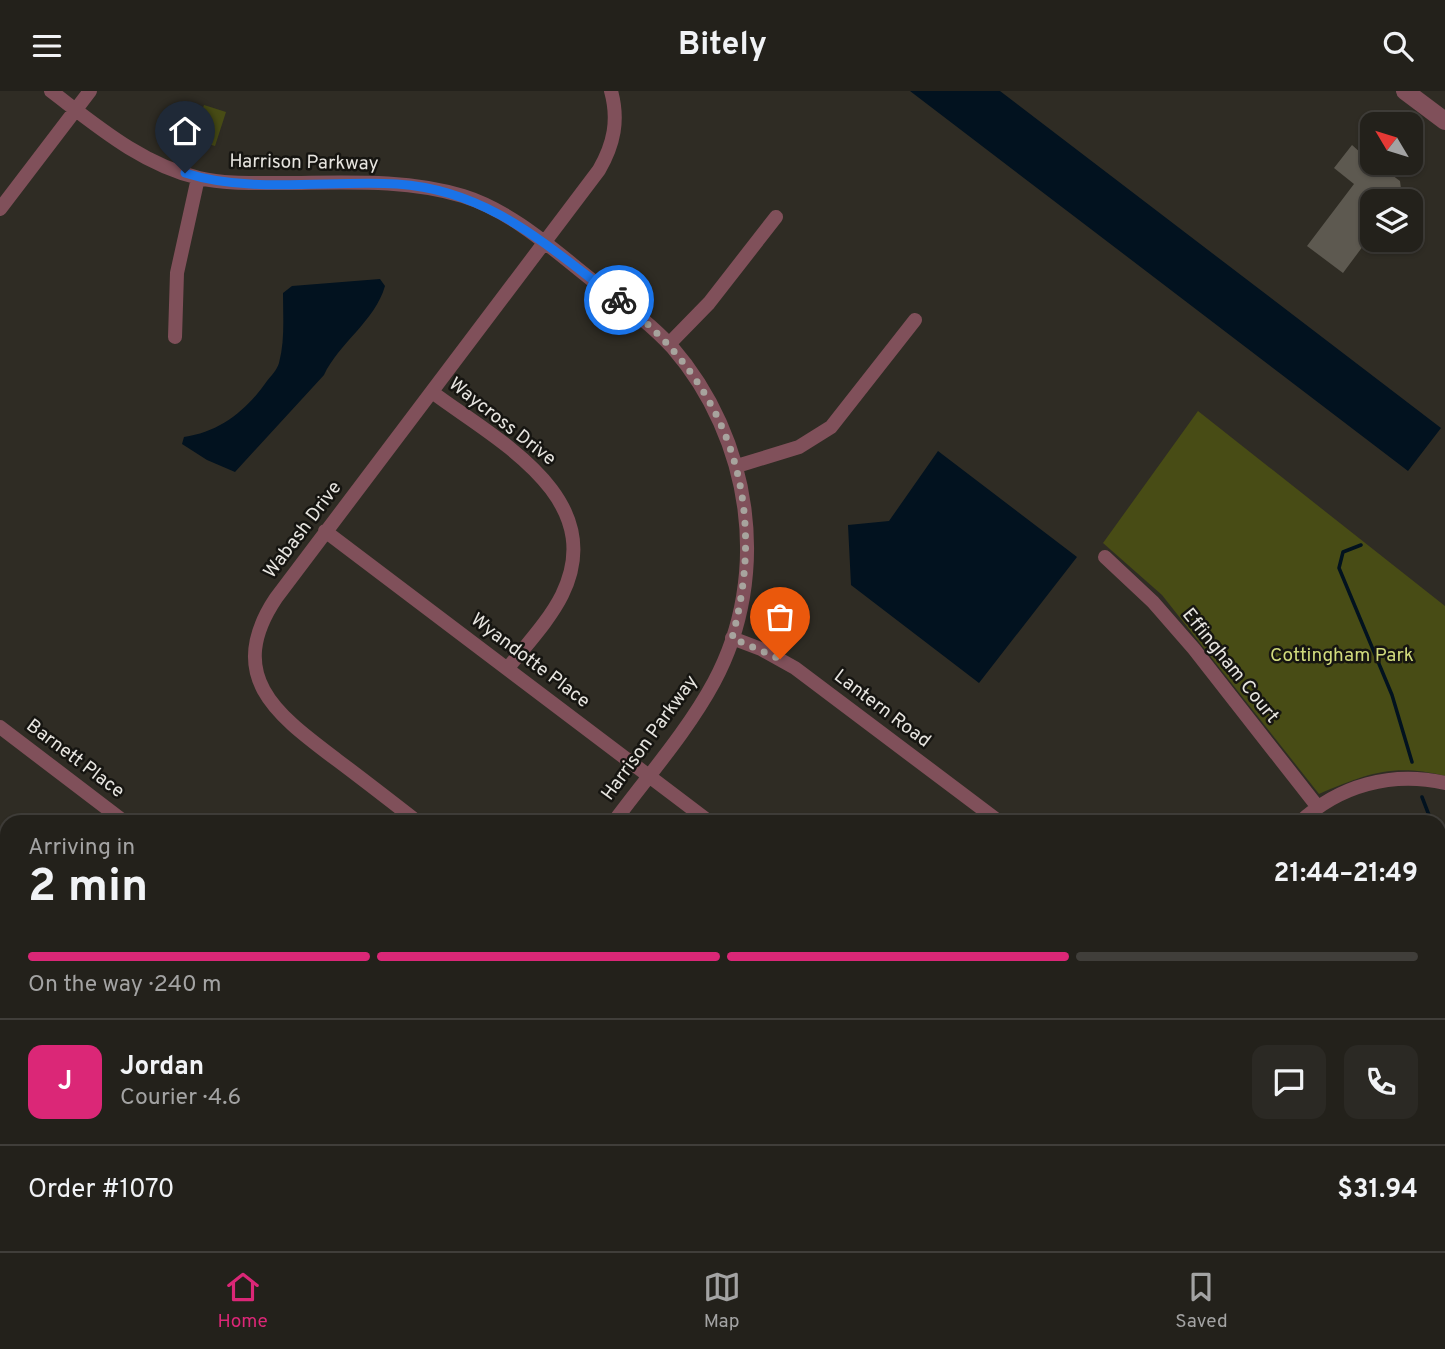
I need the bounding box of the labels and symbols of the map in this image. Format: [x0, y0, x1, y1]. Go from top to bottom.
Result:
pin [155, 101, 215, 173]
north arrow [1360, 112, 1423, 175]
street label: Harrison Parkway [229, 150, 379, 176]
courier [584, 265, 654, 335]
street label: Waycross Drive [444, 373, 560, 471]
street label: Wabash Drive [259, 477, 347, 583]
pin [750, 587, 810, 659]
street label: Effingham Court [1176, 604, 1284, 728]
street label: Wyandotte Place [466, 608, 594, 714]
park label: Cottingham Park [1270, 644, 1414, 668]
street label: Lantern Road [829, 665, 935, 753]
street label: Harrison Parkway [596, 671, 704, 805]
street label: Barnett Place [21, 714, 129, 804]

